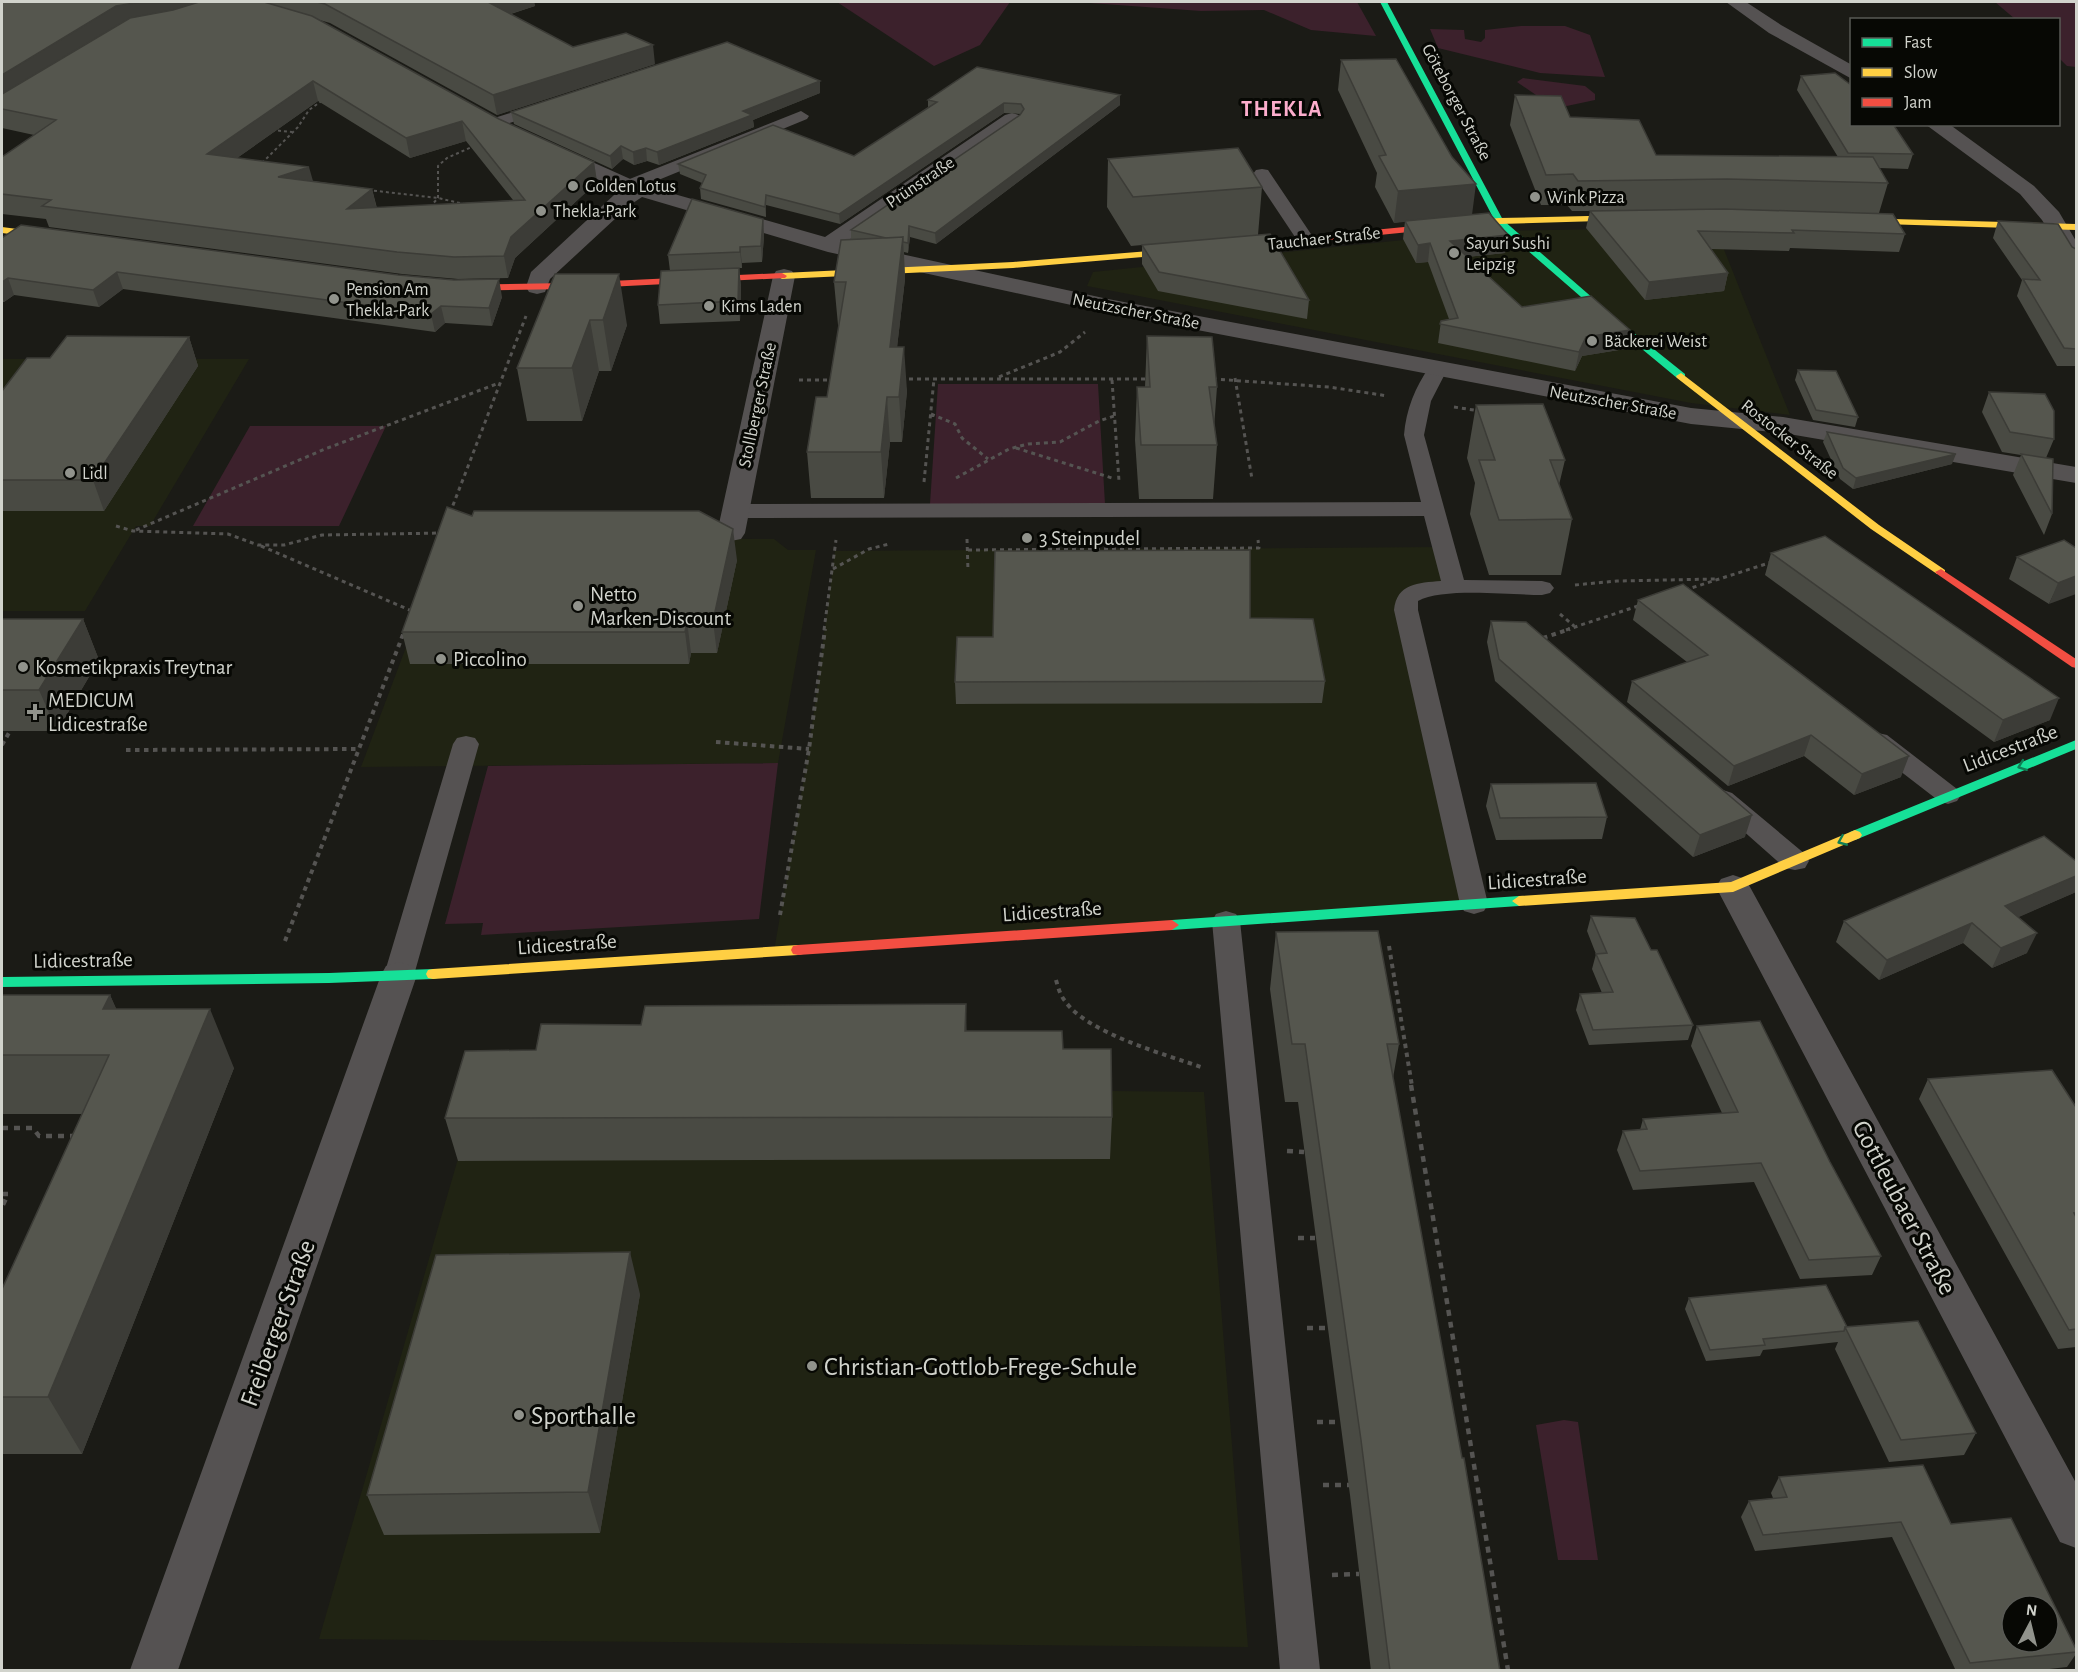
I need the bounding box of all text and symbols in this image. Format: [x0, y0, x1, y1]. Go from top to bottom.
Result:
legend [1850, 18, 2060, 126]
text: Fast [1904, 34, 1932, 52]
street label: Göteborger Straße [1418, 41, 1494, 164]
text: Slow [1904, 64, 1937, 82]
text: Jam [1904, 94, 1932, 112]
district label: THEKLA [1241, 98, 1323, 120]
street label: Prünstraße [883, 154, 958, 212]
place label: Golden Lotus [585, 178, 676, 196]
marker: Golden Lotus [566, 179, 580, 193]
place label: Wink Pizza [1547, 189, 1625, 207]
marker: Wink Pizza [1528, 190, 1542, 204]
place label: Thekla-Park [553, 203, 637, 221]
marker: Thekla-Park [534, 204, 548, 218]
street label: Tauchaer Straße [1267, 224, 1381, 254]
place label: Sayuri Sushi Leipzig [1466, 235, 1550, 274]
marker: Sayuri Sushi Leipzig [1447, 246, 1461, 260]
place label: Pension Am Thekla-Park [346, 281, 430, 320]
street label: Neutzscher Straße [1071, 291, 1201, 333]
marker: Pension Am Thekla-Park [327, 292, 341, 306]
place label: Kims Laden [721, 298, 802, 316]
marker: Kims Laden [702, 299, 716, 313]
place label: Bäckerei Weist [1604, 333, 1707, 351]
marker: Bäckerei Weist [1585, 334, 1599, 348]
street label: Stollberger Straße [736, 341, 780, 469]
street label: Neutzscher Straße [1548, 383, 1678, 423]
street label: Rostocker Straße [1738, 397, 1841, 483]
place label: Lidl [82, 465, 108, 483]
marker: Lidl [63, 466, 77, 480]
place label: 3 Steinpudel [1039, 528, 1140, 549]
marker: 3 Steinpudel [1020, 531, 1034, 545]
place label: Netto Marken-Discount [590, 584, 731, 629]
marker: Netto Marken-Discount [571, 599, 585, 613]
place label: Piccolino [453, 649, 527, 670]
marker: Piccolino [434, 652, 448, 666]
place label: Kosmetikpraxis Treytnar [35, 657, 233, 678]
marker: Kosmetikpraxis Treytnar [16, 660, 30, 674]
place label: MEDICUM Lidicestraße [48, 690, 148, 735]
marker: MEDICUM Lidicestraße [26, 703, 44, 721]
street label: Lidicestraße [1960, 721, 2060, 776]
one-way arrow [2017, 759, 2028, 771]
one-way arrow [1837, 833, 1848, 845]
street label: Lidicestraße [1487, 866, 1587, 893]
street label: Lidicestraße [1002, 898, 1102, 925]
street label: Lidicestraße [517, 931, 617, 958]
street label: Lidicestraße [33, 949, 133, 972]
street label: Gottleubaer Straße [1847, 1116, 1961, 1299]
street label: Freiberger Straße [236, 1237, 320, 1410]
place label: Christian-Gottlob-Frege-Schule [824, 1354, 1137, 1380]
marker: Christian-Gottlob-Frege-Schule [805, 1359, 819, 1373]
place label: Sporthalle [531, 1403, 636, 1429]
marker: Sporthalle [512, 1408, 526, 1422]
north arrow [2000, 1594, 2060, 1654]
text: N [2025, 1601, 2038, 1619]

